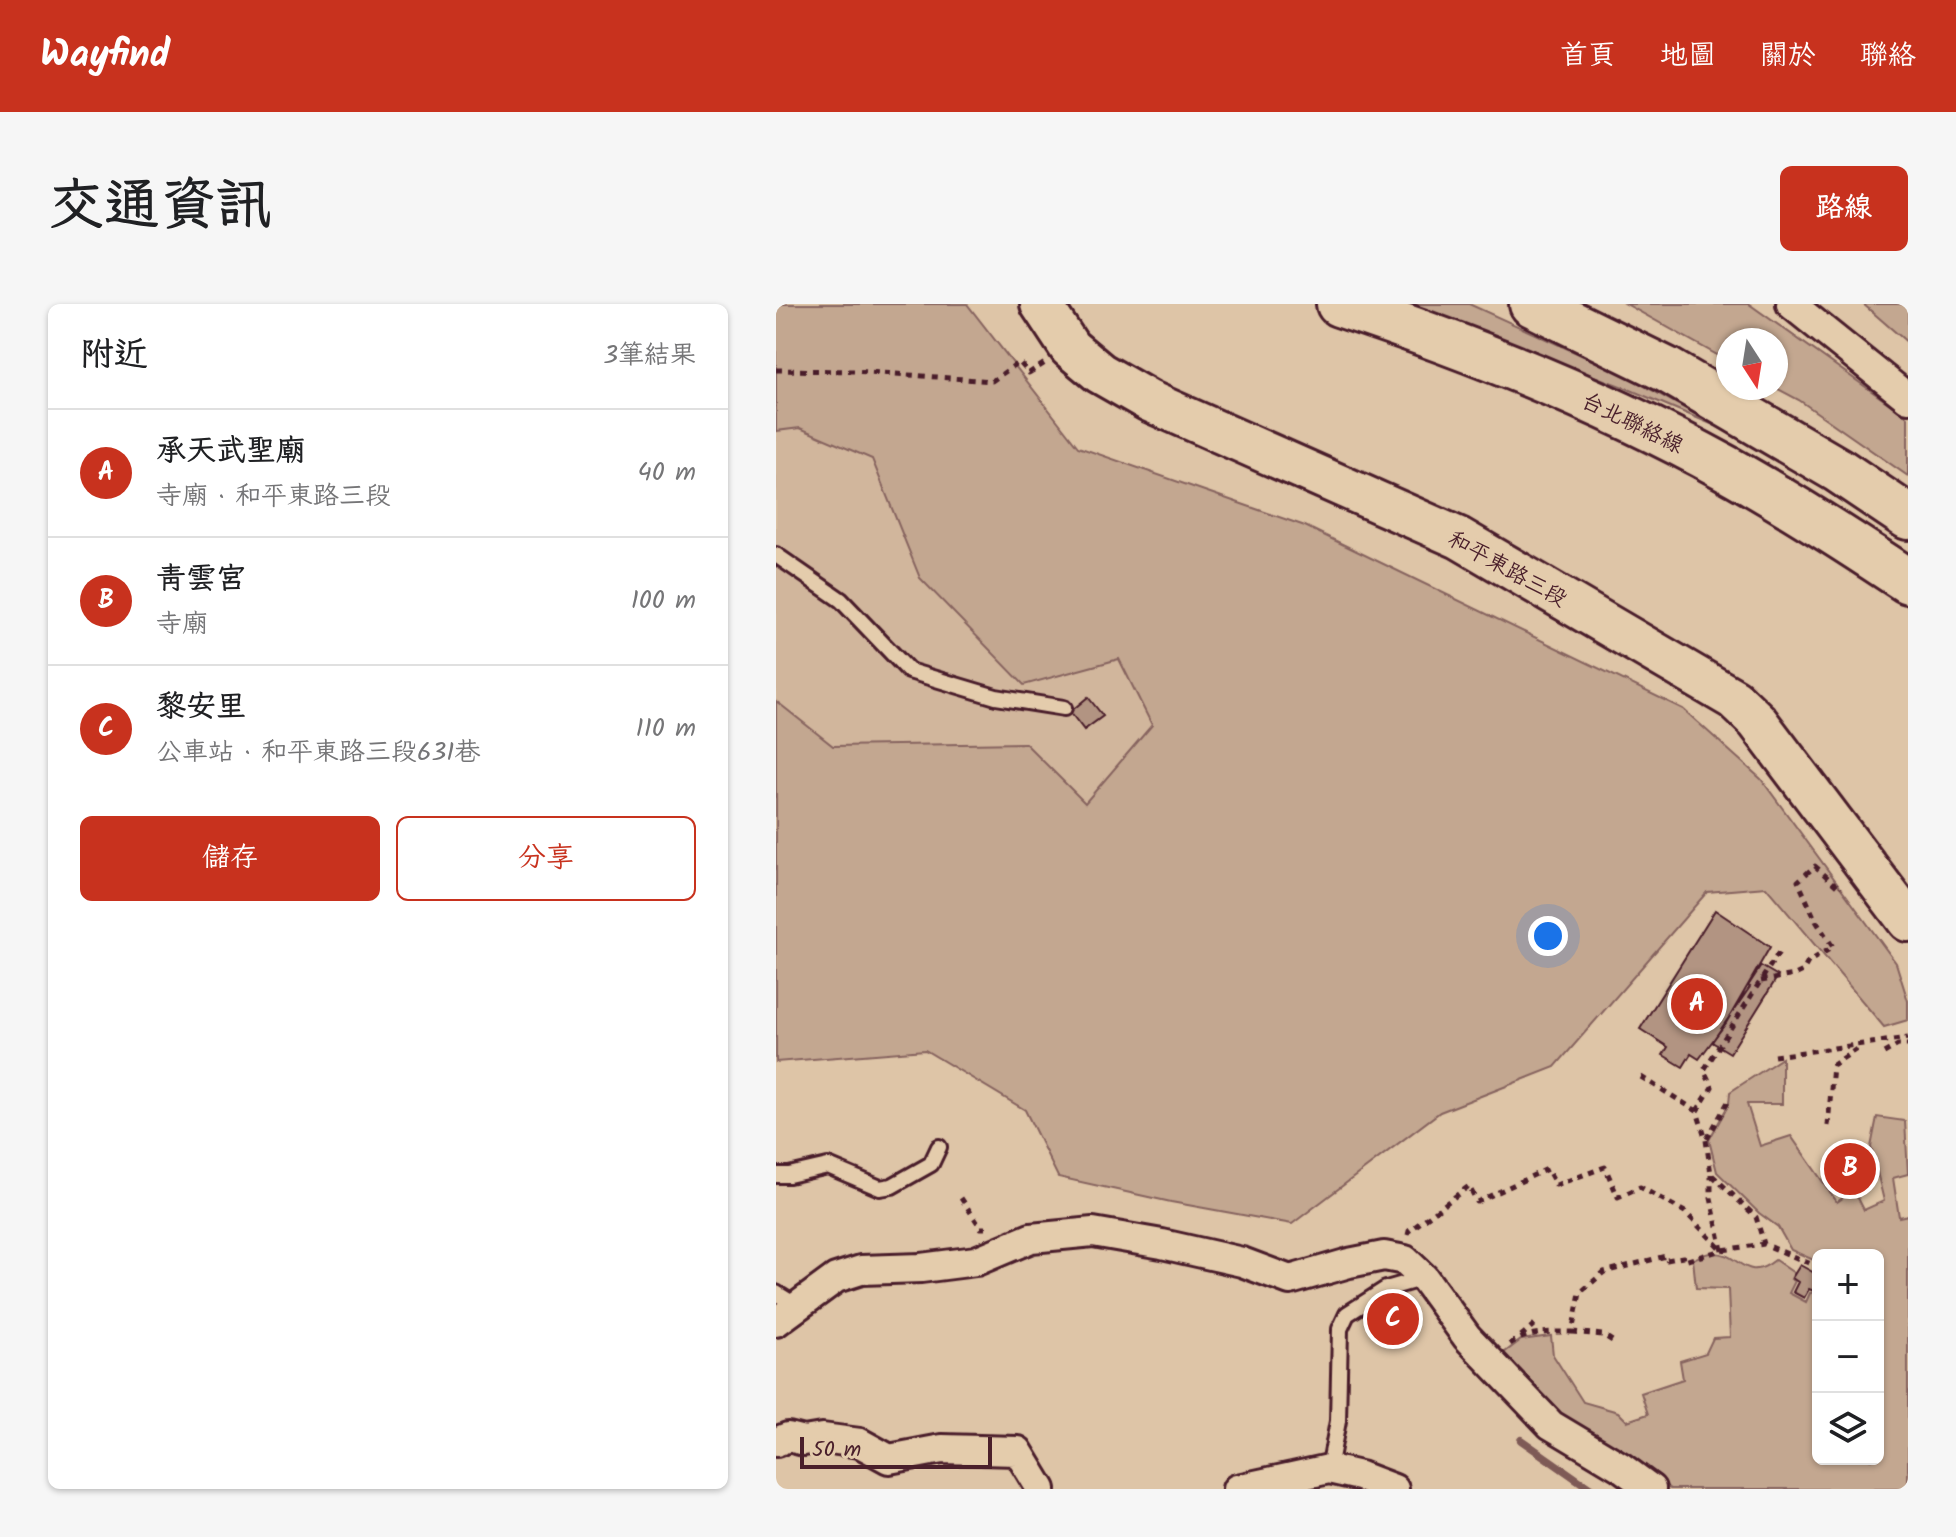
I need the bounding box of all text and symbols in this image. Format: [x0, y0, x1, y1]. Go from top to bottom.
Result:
text: Wayfind [40, 26, 170, 86]
text: 首頁 [1560, 34, 1616, 79]
text: 地圖 [1660, 34, 1716, 79]
text: 關於 [1760, 34, 1816, 79]
text: 聯絡 [1860, 34, 1916, 79]
text: 交通資訊 [48, 163, 272, 253]
button: 路線 [1780, 166, 1908, 251]
north arrow [1716, 328, 1788, 400]
text: 附近 [80, 329, 148, 383]
text: 3筆結果 [603, 335, 696, 377]
street label: 台北聯絡線 [1575, 384, 1689, 464]
text: 承天武聖廟 [156, 428, 306, 476]
text: A [98, 452, 114, 494]
text: 40 m [638, 452, 696, 494]
text: 寺廟 · 和平東路三段 [156, 476, 391, 518]
street label: 和平東路三段 [1441, 523, 1573, 617]
text: 青雲宮 [156, 556, 246, 604]
text: B [98, 580, 114, 622]
text: 100 m [631, 580, 696, 622]
text: 寺廟 [156, 604, 208, 646]
text: 黎安里 [156, 684, 246, 732]
text: C [98, 708, 114, 750]
text: 110 m [636, 708, 696, 750]
text: 公車站 · 和平東路三段631巷 [156, 732, 480, 774]
button: 儲存 [80, 816, 380, 901]
button: 分享 [396, 816, 696, 901]
your location [1528, 916, 1568, 956]
pin: A [1671, 974, 1723, 1034]
pin: B [1824, 1139, 1876, 1199]
map controls [1812, 1249, 1884, 1465]
button: + [1812, 1249, 1884, 1321]
pin: C [1367, 1289, 1419, 1349]
button: − [1812, 1321, 1884, 1393]
button: layers [1812, 1393, 1884, 1465]
scale bar [800, 1433, 992, 1469]
text: 50 m [812, 1433, 861, 1468]

